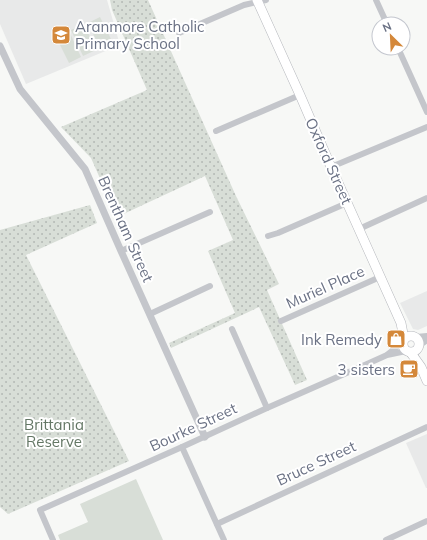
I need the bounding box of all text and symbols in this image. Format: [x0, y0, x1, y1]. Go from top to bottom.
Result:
north arrow [371, 16, 411, 56]
place label: Aranmore Catholic Primary School [75, 17, 205, 53]
text: N [380, 19, 394, 35]
school or university icon: Aranmore Catholic Primary School [50, 24, 72, 46]
street label: Oxford Street [301, 115, 357, 207]
street label: Brentham Street [94, 173, 158, 285]
street label: Muriel Place [283, 261, 367, 313]
shop icon: Ink Remedy [385, 328, 407, 350]
place label: Ink Remedy [301, 330, 382, 349]
cafe icon: 3 sisters [398, 358, 420, 380]
place label: 3 sisters [338, 360, 395, 379]
street label: Bourke Street [146, 399, 240, 455]
park label: Brittania Reserve [24, 415, 84, 451]
street label: Bruce Street [273, 436, 359, 490]

